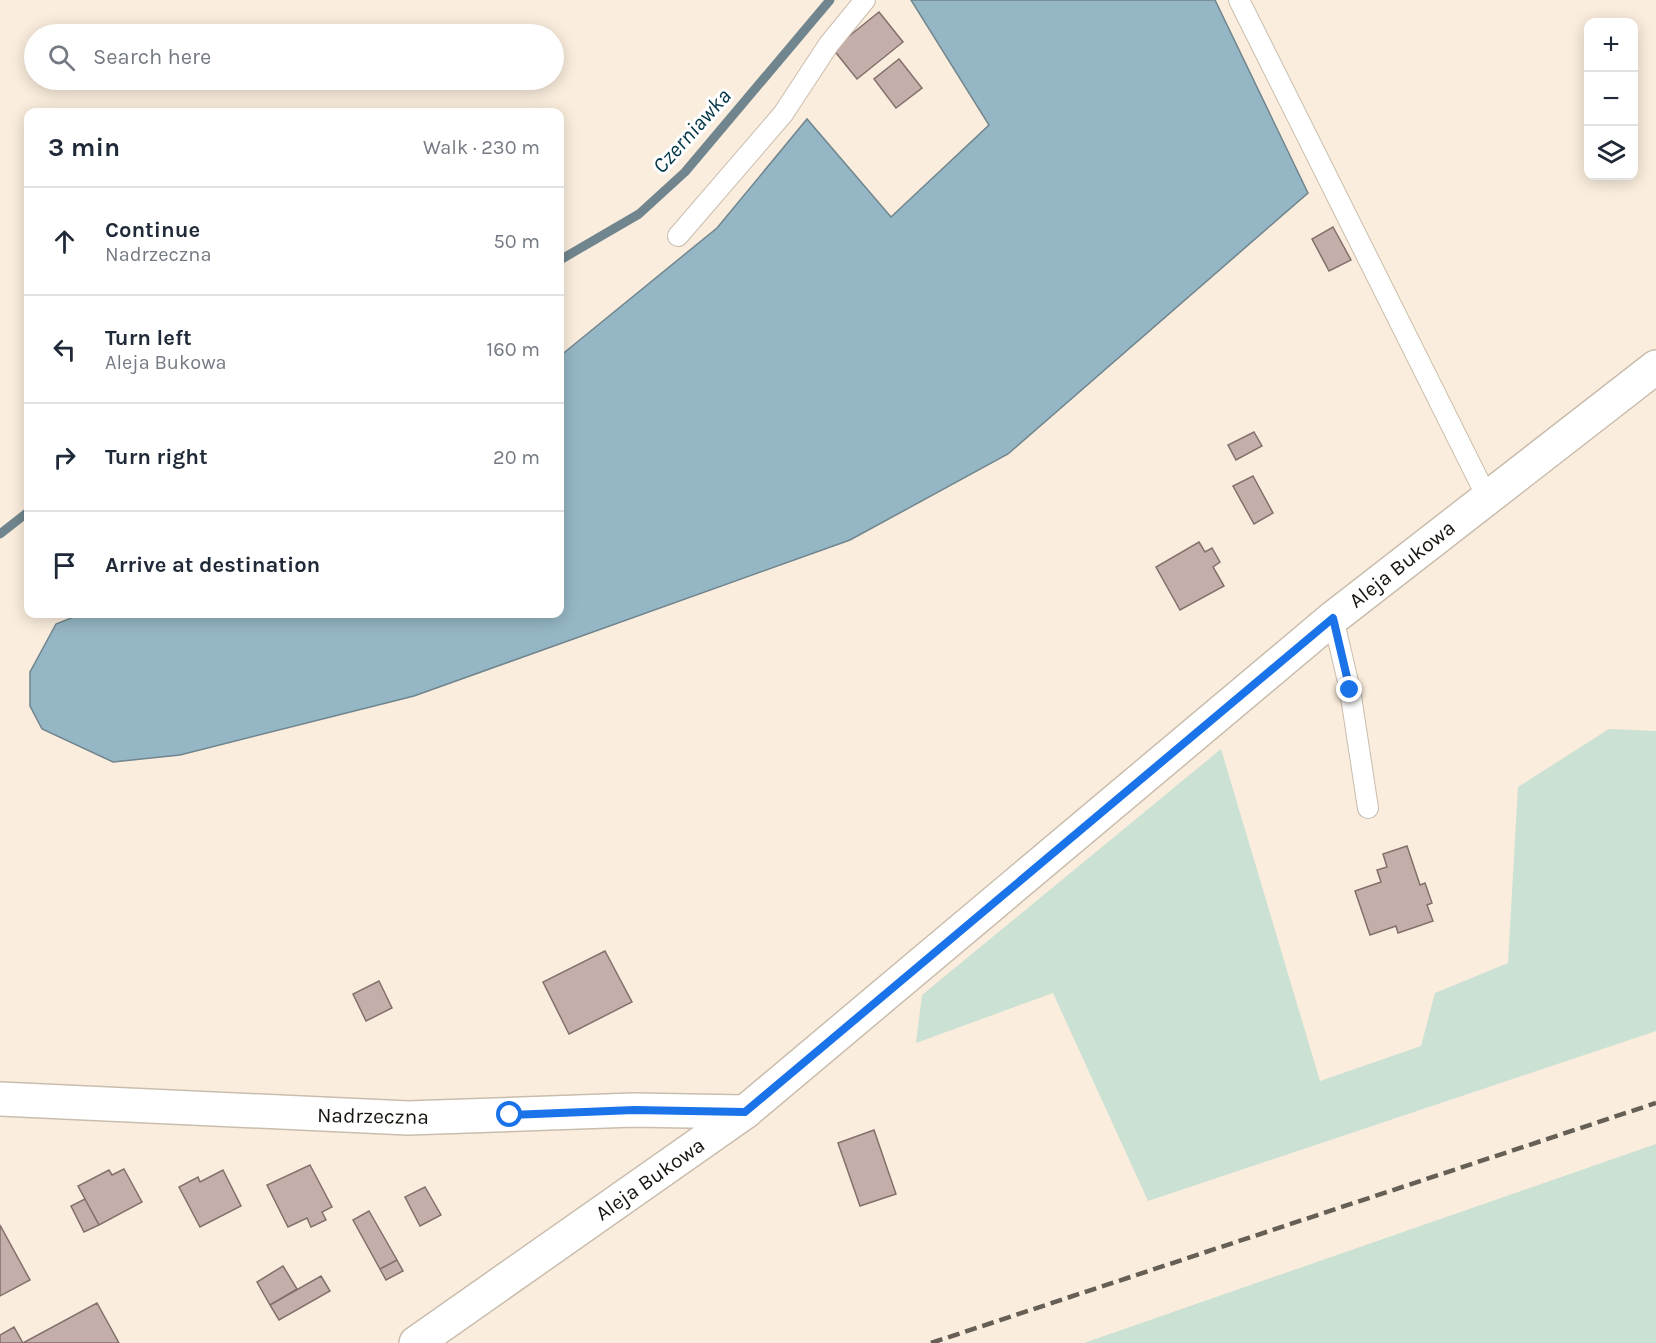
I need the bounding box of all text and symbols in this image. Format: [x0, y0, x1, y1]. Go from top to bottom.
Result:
map controls [1584, 18, 1638, 180]
button: + [1584, 18, 1638, 72]
search box [24, 24, 564, 90]
icon: search [45, 41, 78, 74]
text: Search here [93, 44, 211, 70]
button: − [1584, 72, 1638, 126]
water label: Czerniawka [647, 83, 737, 179]
button: layers [1584, 126, 1638, 180]
text: 3 min [48, 132, 120, 163]
text: Walk · 230 m [423, 136, 540, 159]
text: Continue [105, 217, 200, 243]
icon: ahead [48, 225, 81, 258]
text: 50 m [493, 230, 540, 253]
text: Nadrzeczna [105, 243, 211, 266]
text: Turn left [105, 325, 192, 351]
icon: left [48, 333, 81, 366]
text: 160 m [487, 338, 540, 361]
text: Aleja Bukowa [105, 351, 227, 374]
icon: right [48, 441, 81, 474]
text: Turn right [105, 444, 208, 470]
text: 20 m [493, 446, 540, 469]
street label: Aleja Bukowa [1344, 515, 1460, 613]
icon: arrive [48, 549, 81, 582]
text: Arrive at destination [105, 552, 320, 578]
route end [1336, 676, 1362, 702]
route start [496, 1101, 522, 1127]
street label: Nadrzeczna [317, 1103, 429, 1129]
street label: Aleja Bukowa [591, 1133, 709, 1225]

